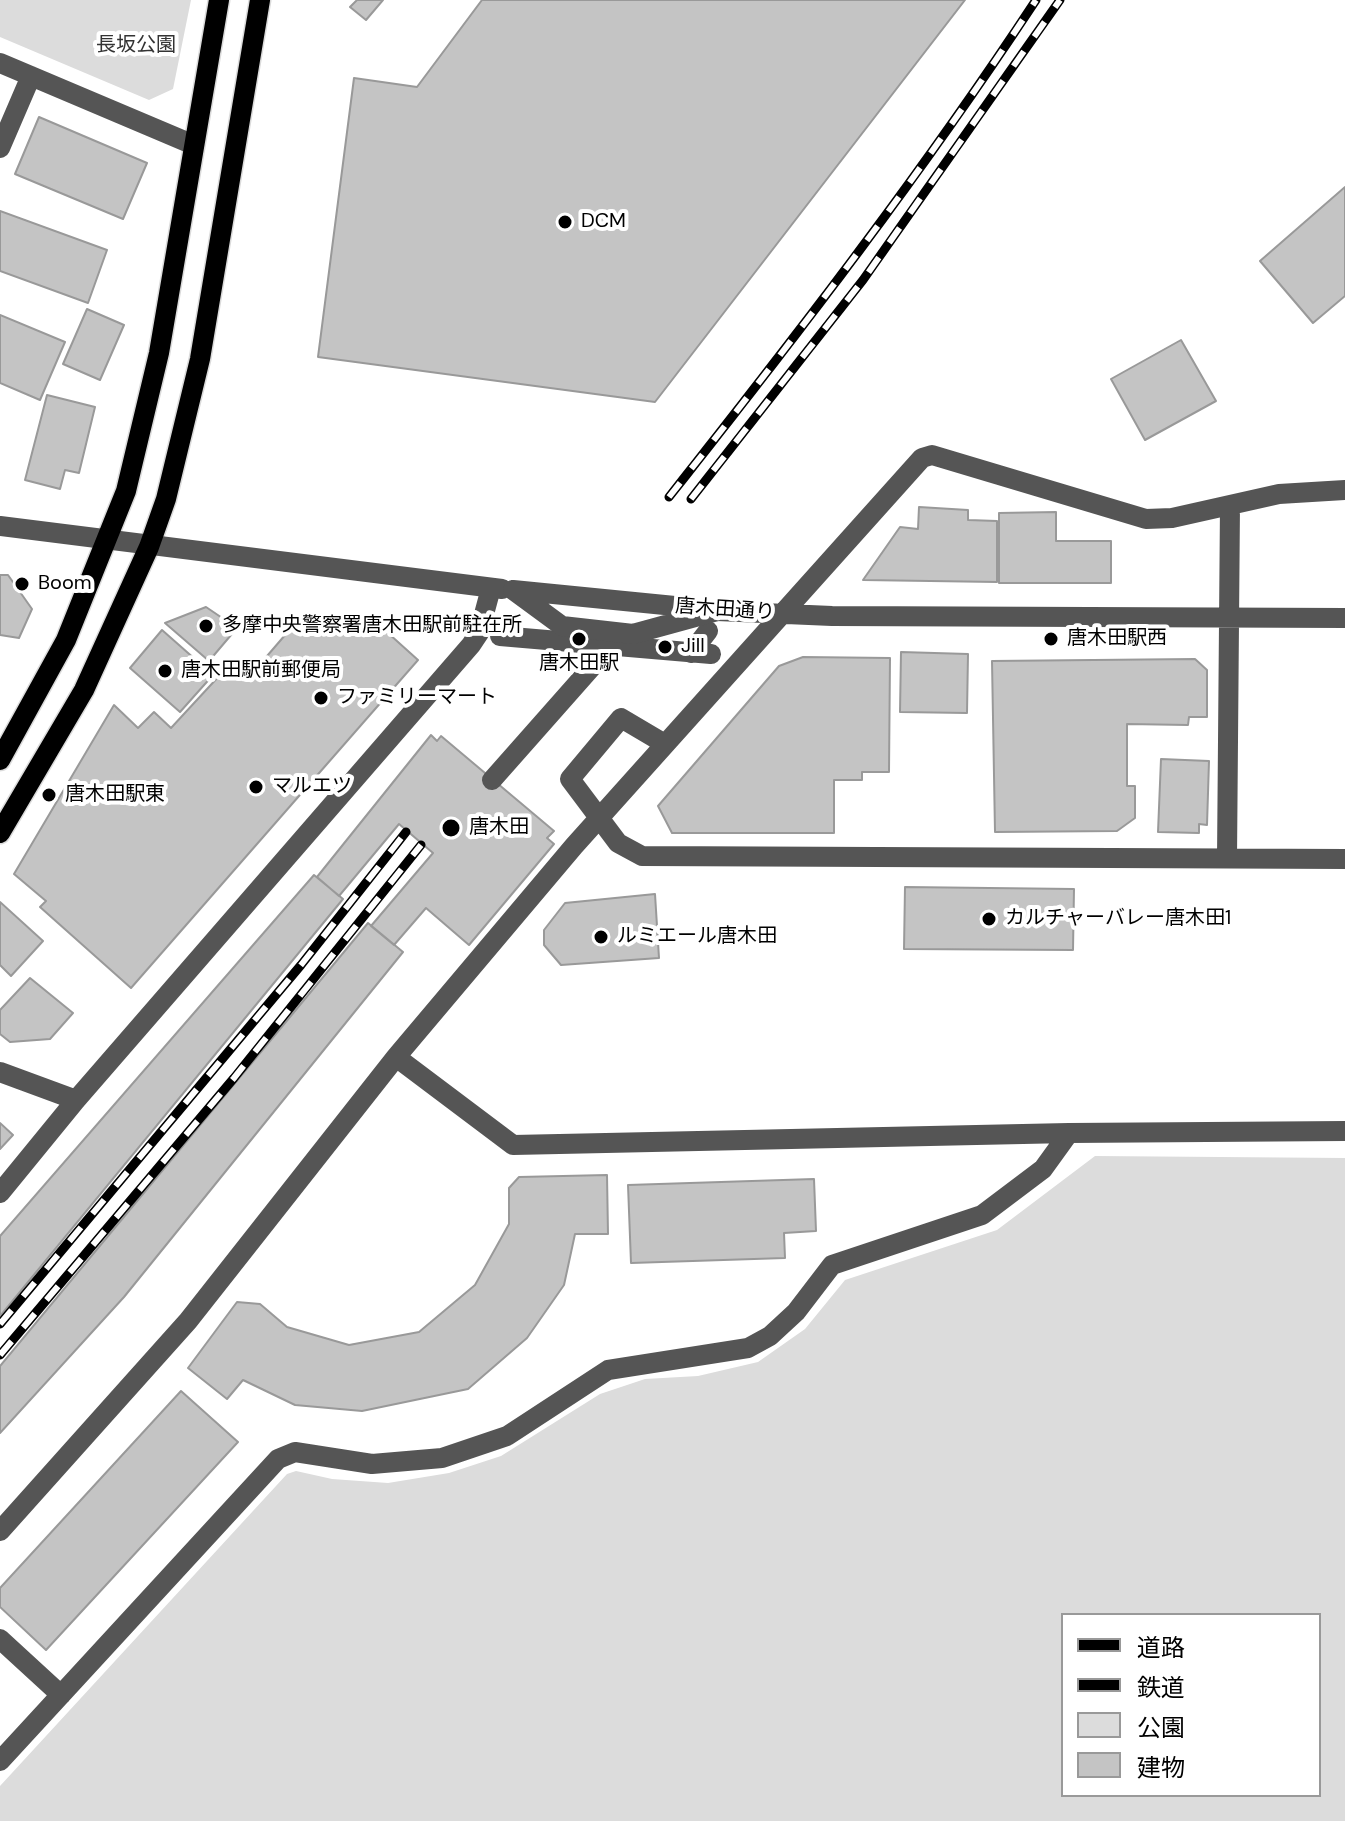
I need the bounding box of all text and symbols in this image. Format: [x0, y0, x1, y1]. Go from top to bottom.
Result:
park label: 長坂公園 [96, 34, 176, 58]
place label: DCM [581, 210, 626, 234]
marker: DCM [556, 213, 574, 231]
place label: Boom [38, 572, 92, 596]
marker: Boom [13, 575, 31, 593]
street label: 唐木田通り [674, 595, 776, 625]
place label: 多摩中央警察署唐木田駅前駐在所 [222, 614, 522, 638]
marker: 多摩中央警察署唐木田駅前駐在所 [197, 617, 215, 635]
place label: 唐木田駅西 [1067, 627, 1167, 651]
marker: 唐木田駅 [570, 630, 588, 648]
marker: 唐木田駅西 [1042, 630, 1060, 648]
place label: Jill [681, 635, 705, 659]
marker: Jill [656, 638, 674, 656]
place label: 唐木田駅 [539, 652, 619, 676]
place label: 唐木田駅前郵便局 [181, 659, 341, 683]
marker: 唐木田駅前郵便局 [156, 662, 174, 680]
place label: ファミリーマート [337, 686, 497, 710]
marker: ファミリーマート [312, 689, 330, 707]
place label: マルエツ [272, 775, 352, 799]
marker: マルエツ [247, 778, 265, 796]
place label: 唐木田駅東 [65, 783, 165, 807]
marker: 唐木田駅東 [40, 786, 58, 804]
place label: 唐木田 [469, 816, 529, 840]
marker: 唐木田 [440, 817, 462, 839]
place label: カルチャーバレー唐木田1 [1005, 907, 1231, 931]
marker: カルチャーバレー唐木田1 [980, 910, 998, 928]
place label: ルミエール唐木田 [617, 925, 777, 949]
marker: ルミエール唐木田 [592, 928, 610, 946]
legend [1061, 1613, 1321, 1797]
text: 道路 [1137, 1632, 1185, 1663]
text: 鉄道 [1137, 1672, 1185, 1703]
text: 公園 [1137, 1712, 1185, 1743]
text: 建物 [1137, 1752, 1185, 1783]

